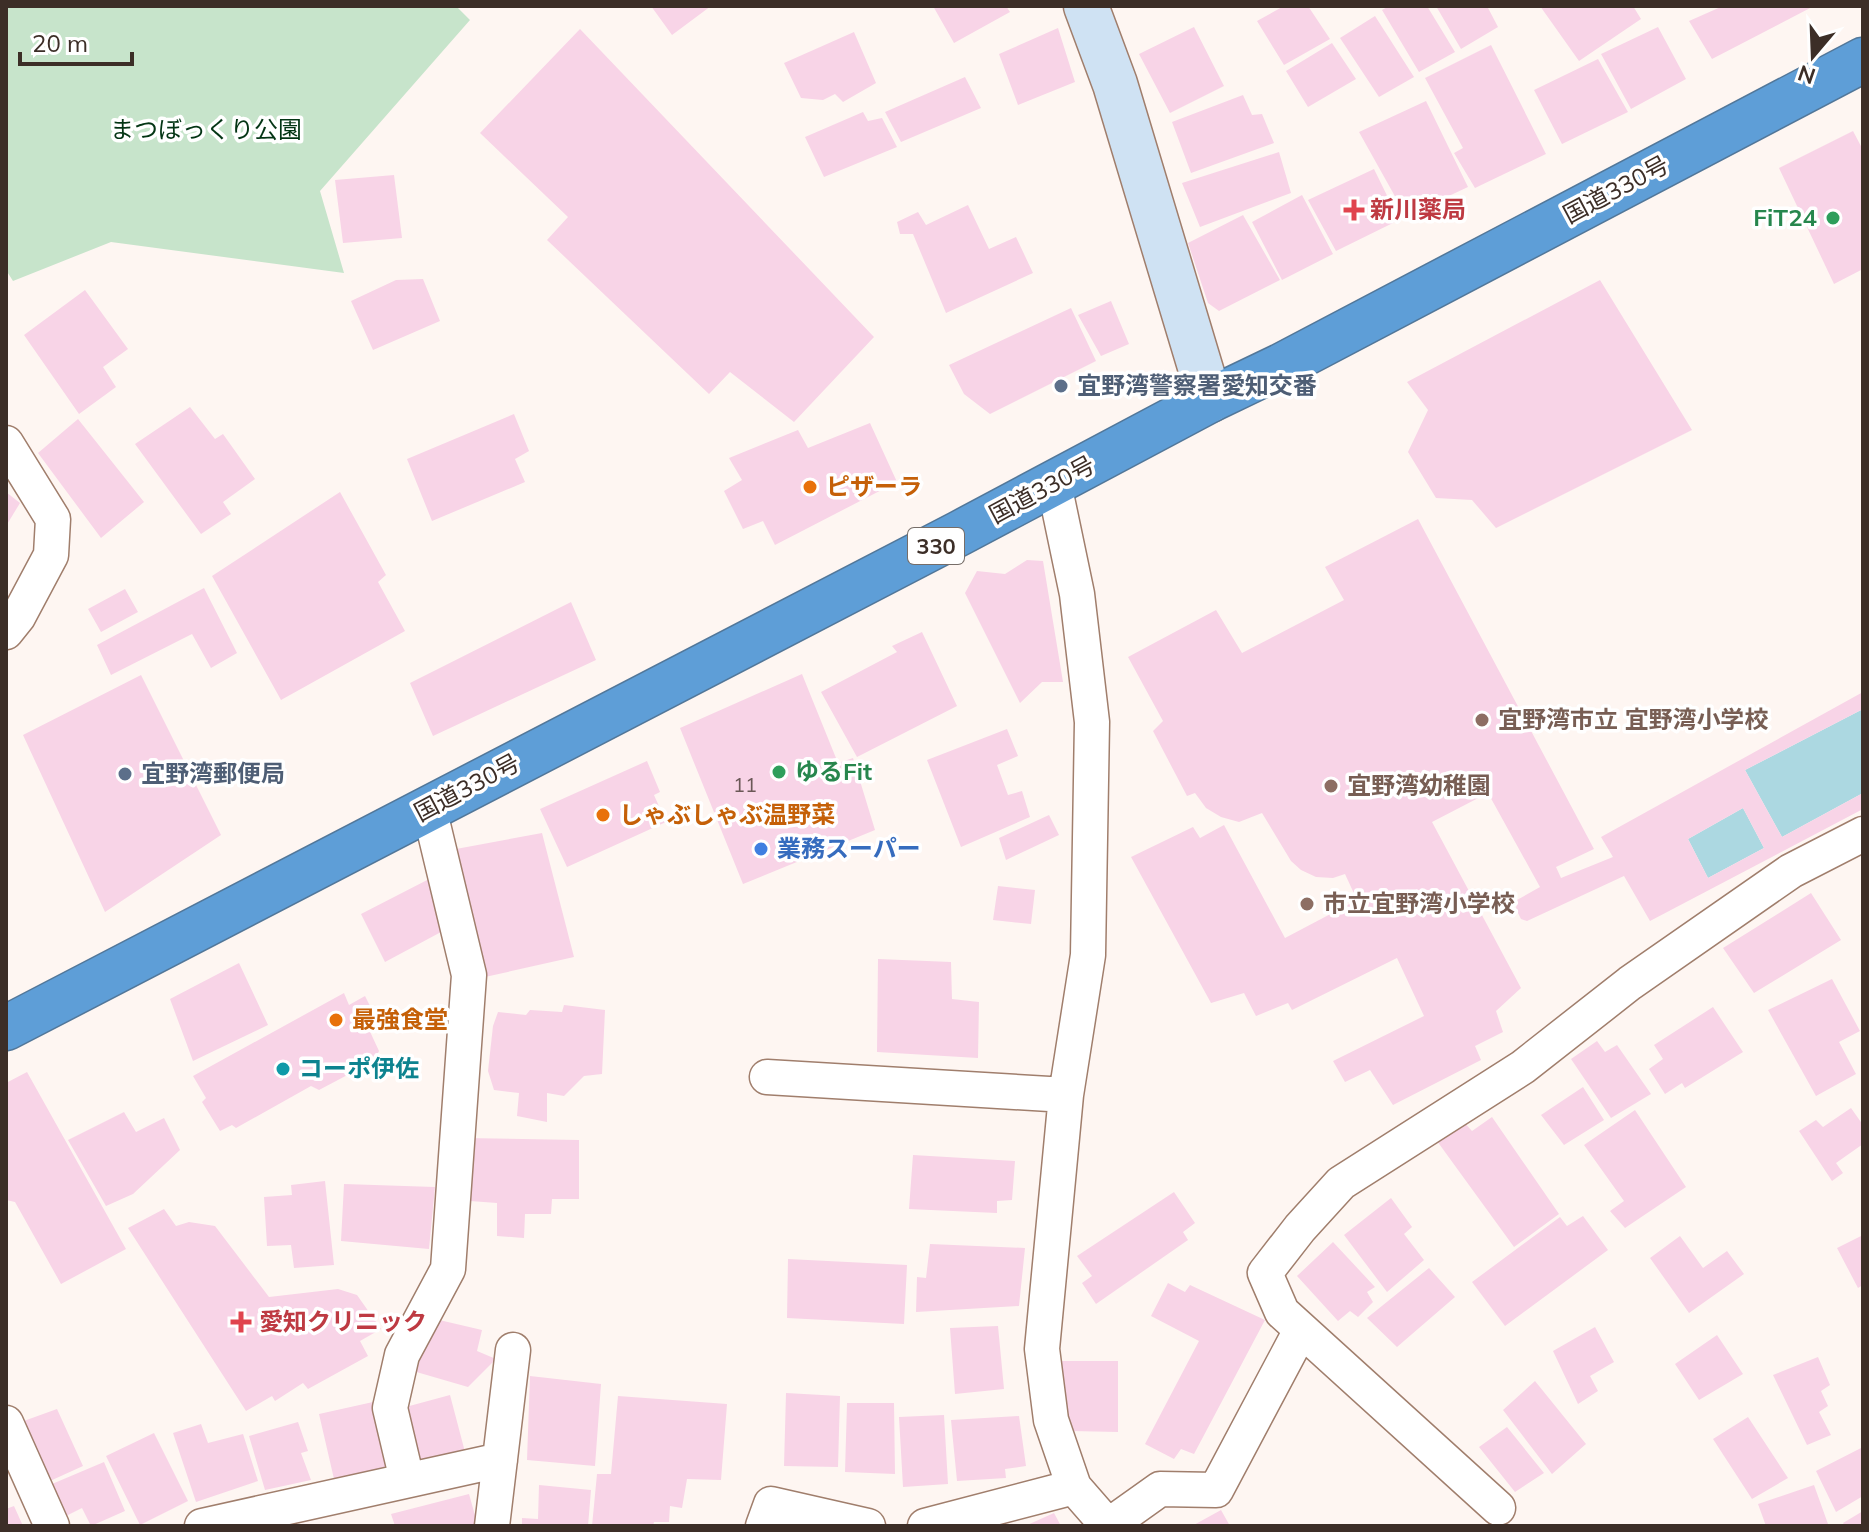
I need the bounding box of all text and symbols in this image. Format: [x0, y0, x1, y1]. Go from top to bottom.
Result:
scale bar [20, 16, 132, 66]
north arrow [1773, 16, 1853, 96]
text: 20 m [32, 28, 88, 58]
text: N [1794, 59, 1819, 91]
park label: まつぼっくり公園 [110, 114, 302, 144]
street label: 国道330号 [1558, 149, 1673, 229]
place label: 新川薬局 [1370, 194, 1466, 224]
marker: 新川薬局 [1345, 201, 1363, 219]
place label: FiT24 [1753, 202, 1817, 232]
marker: FiT24 [1824, 209, 1842, 227]
place label: 宜野湾警察署愛知交番 [1077, 370, 1317, 400]
marker: 宜野湾警察署愛知交番 [1052, 377, 1070, 395]
street label: 国道330号 [984, 449, 1099, 529]
place label: ピザーラ [826, 471, 922, 501]
marker: ピザーラ [801, 478, 819, 496]
road number: 330 [908, 528, 964, 564]
place label: 宜野湾市立 宜野湾小学校 [1498, 704, 1769, 734]
marker: 宜野湾市立 宜野湾小学校 [1473, 711, 1491, 729]
street label: 国道330号 [409, 747, 524, 827]
place label: ゆるFit [795, 756, 872, 786]
place label: 宜野湾郵便局 [141, 758, 285, 788]
marker: ゆるFit [770, 763, 788, 781]
marker: 宜野湾郵便局 [116, 765, 134, 783]
place label: 宜野湾幼稚園 [1347, 770, 1491, 800]
house number: 11 [733, 772, 757, 797]
marker: 宜野湾幼稚園 [1322, 777, 1340, 795]
place label: しゃぶしゃぶ温野菜 [619, 799, 835, 829]
marker: しゃぶしゃぶ温野菜 [594, 806, 612, 824]
place label: 業務スーパー [777, 833, 921, 863]
marker: 業務スーパー [752, 840, 770, 858]
place label: 市立宜野湾小学校 [1323, 888, 1515, 918]
marker: 市立宜野湾小学校 [1298, 895, 1316, 913]
place label: 最強食堂 [352, 1004, 448, 1034]
marker: 最強食堂 [327, 1011, 345, 1029]
place label: コーポ伊佐 [299, 1053, 419, 1083]
marker: コーポ伊佐 [274, 1060, 292, 1078]
place label: 愛知クリニック [259, 1306, 427, 1336]
marker: 愛知クリニック [230, 1311, 252, 1333]

